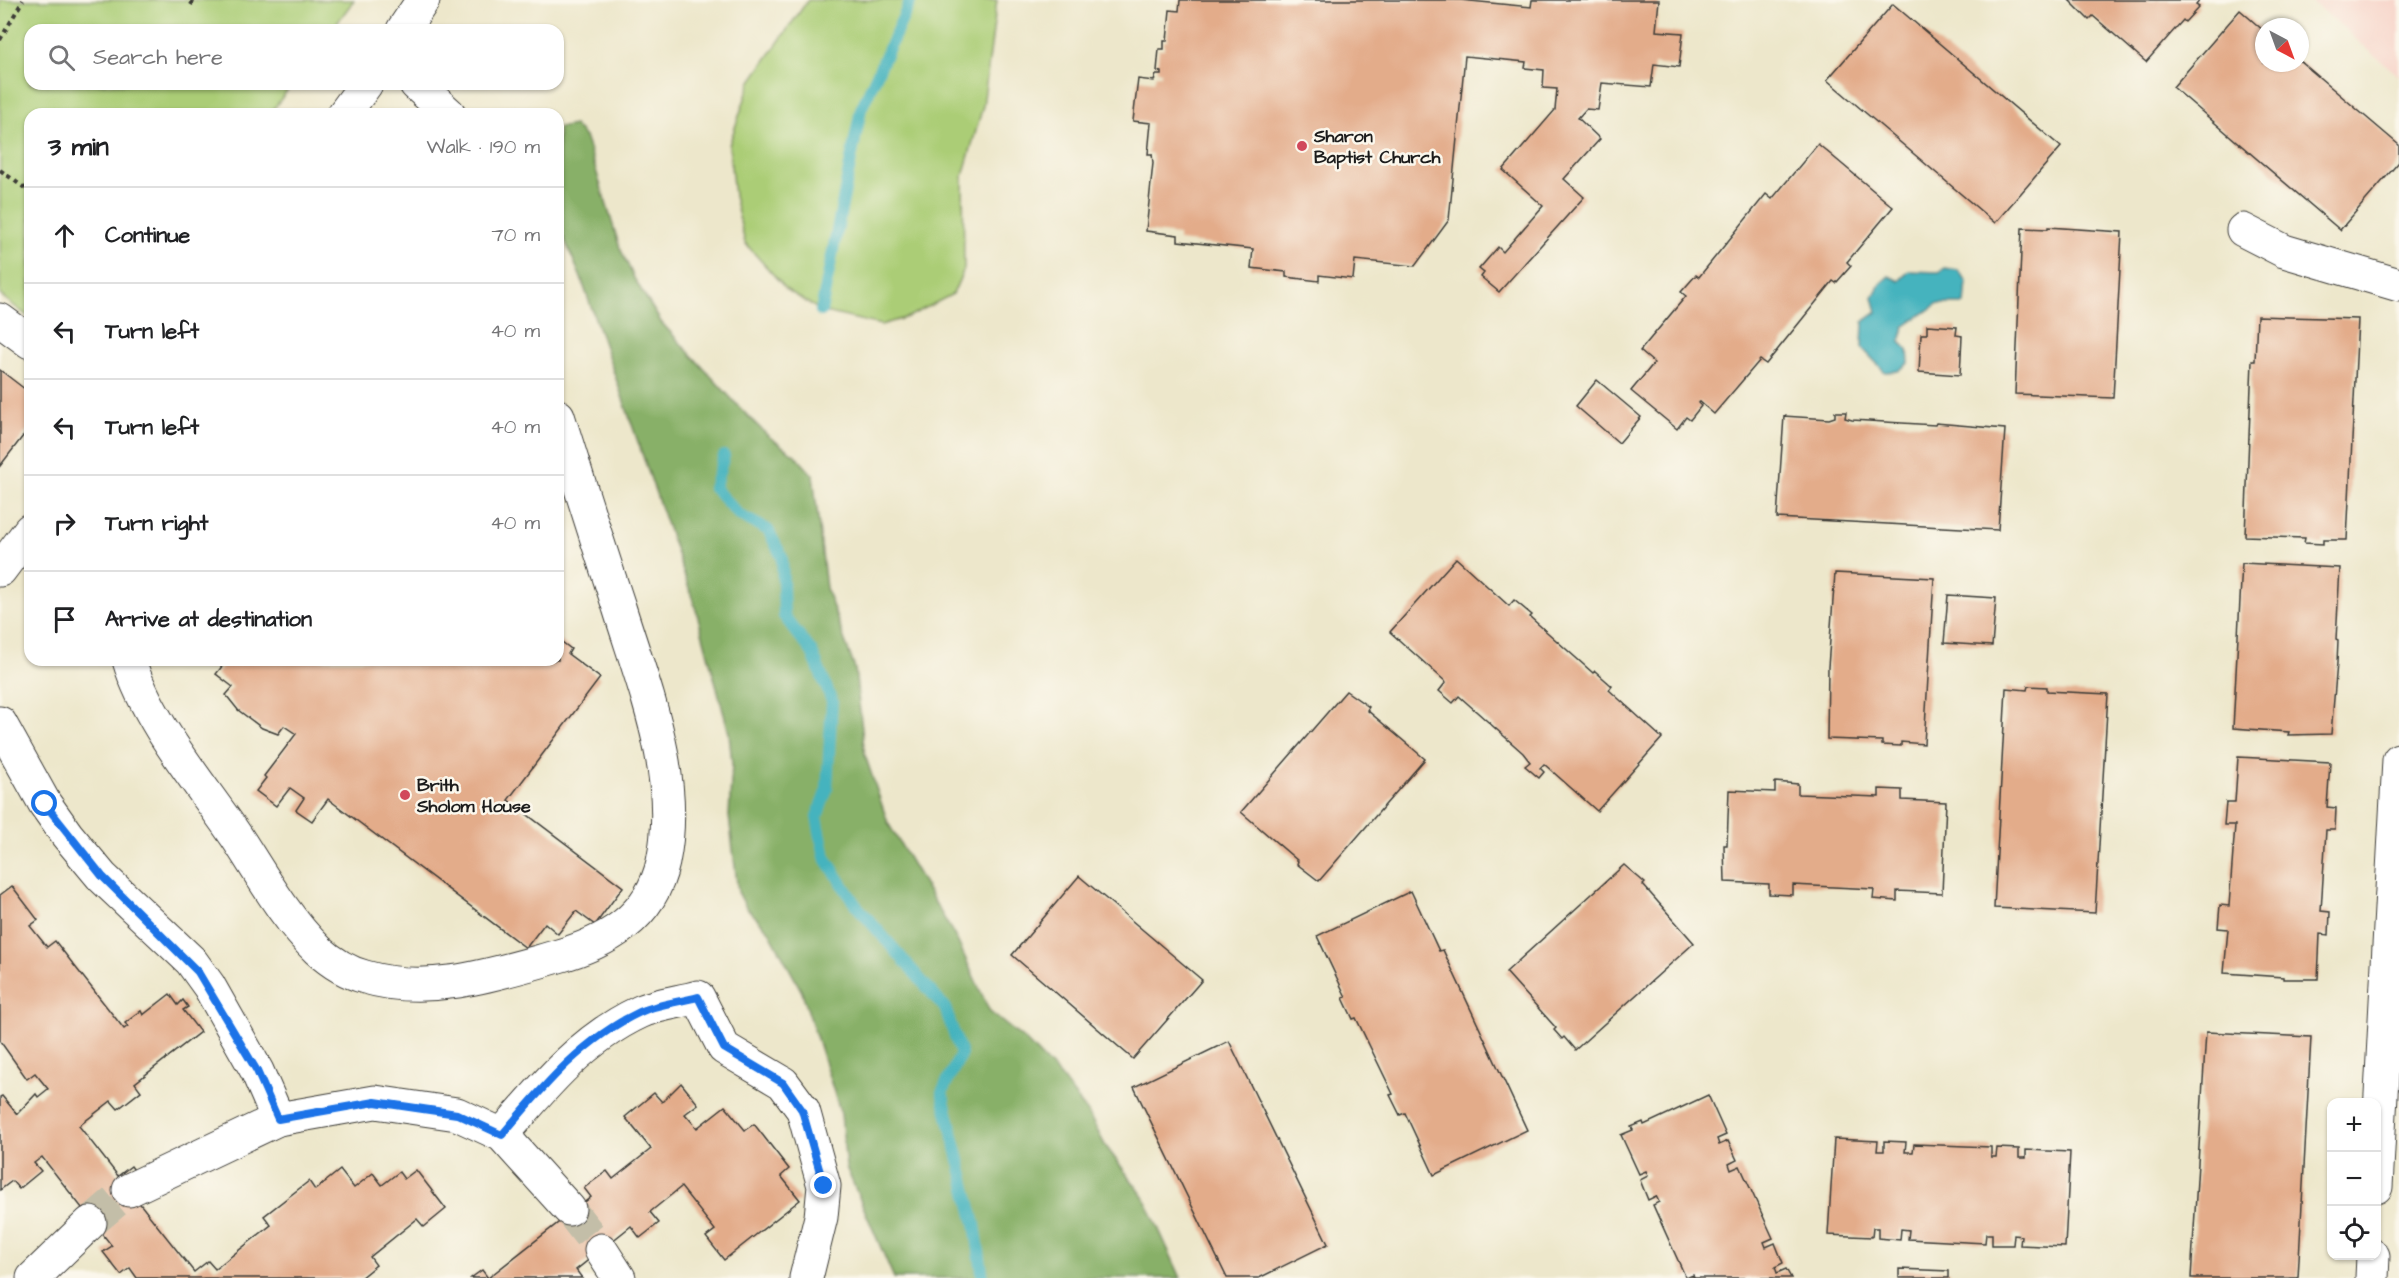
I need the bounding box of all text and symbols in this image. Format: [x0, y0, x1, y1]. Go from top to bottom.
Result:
north arrow [2255, 18, 2309, 72]
search box [24, 24, 564, 90]
icon: search [45, 41, 78, 74]
text: Search here [93, 42, 223, 73]
place label: Sharon Baptist Church [1313, 124, 1442, 170]
text: 3 min [48, 129, 109, 165]
text: Walk · 190 m [427, 133, 540, 161]
marker: Sharon Baptist Church [1295, 139, 1309, 153]
icon: ahead [48, 219, 81, 252]
text: Continue [105, 220, 190, 251]
text: 70 m [492, 221, 540, 249]
icon: left [48, 315, 81, 348]
text: Turn left [105, 316, 199, 347]
text: 40 m [490, 317, 540, 345]
icon: left [48, 411, 81, 444]
text: Turn left [105, 412, 199, 443]
text: 40 m [490, 413, 540, 441]
icon: right [48, 507, 81, 540]
text: Turn right [105, 508, 208, 539]
text: 40 m [490, 509, 540, 537]
icon: arrive [48, 603, 81, 636]
text: Arrive at destination [105, 604, 312, 635]
place label: Brith Sholom House [416, 773, 531, 819]
marker: Brith Sholom House [398, 788, 412, 802]
route start [31, 790, 57, 816]
map controls [2327, 1098, 2381, 1260]
button: + [2327, 1098, 2381, 1152]
button: − [2327, 1152, 2381, 1206]
route end [810, 1172, 836, 1198]
button: locate [2327, 1206, 2381, 1260]

